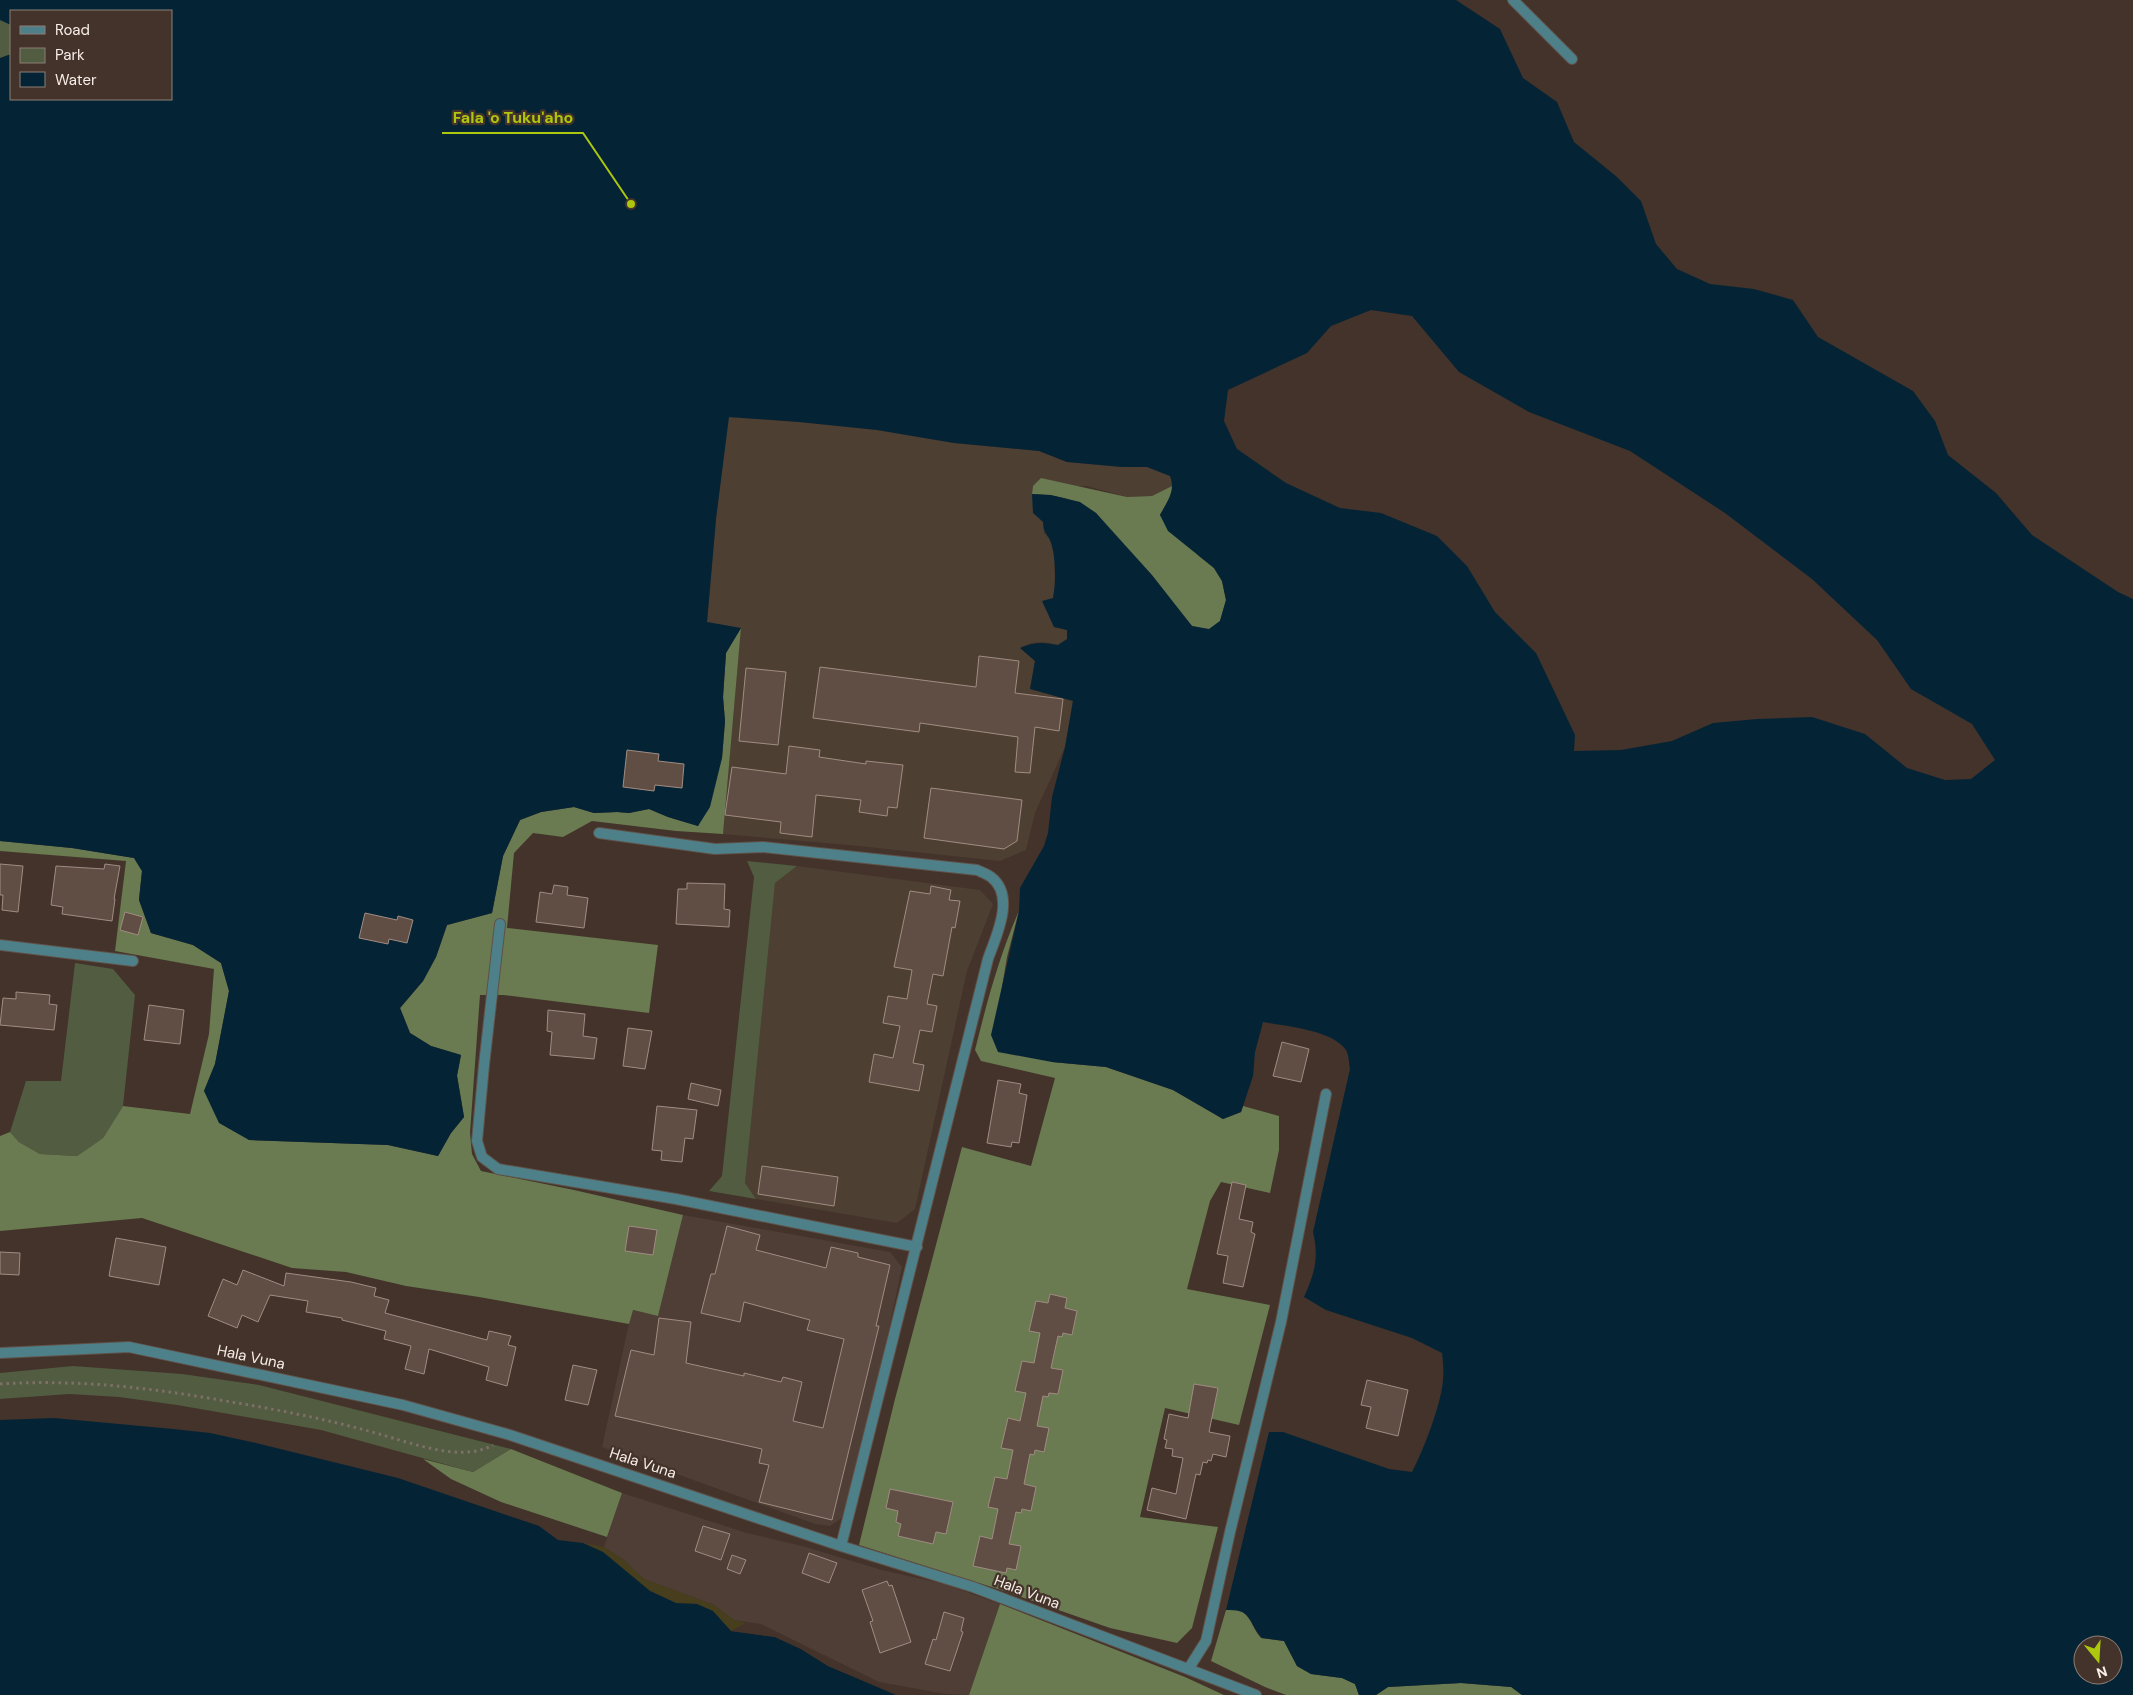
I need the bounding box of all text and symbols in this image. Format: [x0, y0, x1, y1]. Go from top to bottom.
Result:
legend [10, 10, 172, 100]
text: Road [55, 20, 90, 40]
text: Park [55, 45, 85, 65]
text: Water [55, 70, 97, 90]
callout: Fala 'o Tuku'aho [442, 102, 583, 133]
text: Fala 'o Tuku'aho [453, 107, 573, 128]
street label: Hala Vuna [215, 1340, 287, 1374]
street label: Hala Vuna [607, 1443, 679, 1483]
street label: Hala Vuna [991, 1570, 1063, 1614]
north arrow [2073, 1635, 2123, 1685]
text: N [2094, 1662, 2110, 1683]

